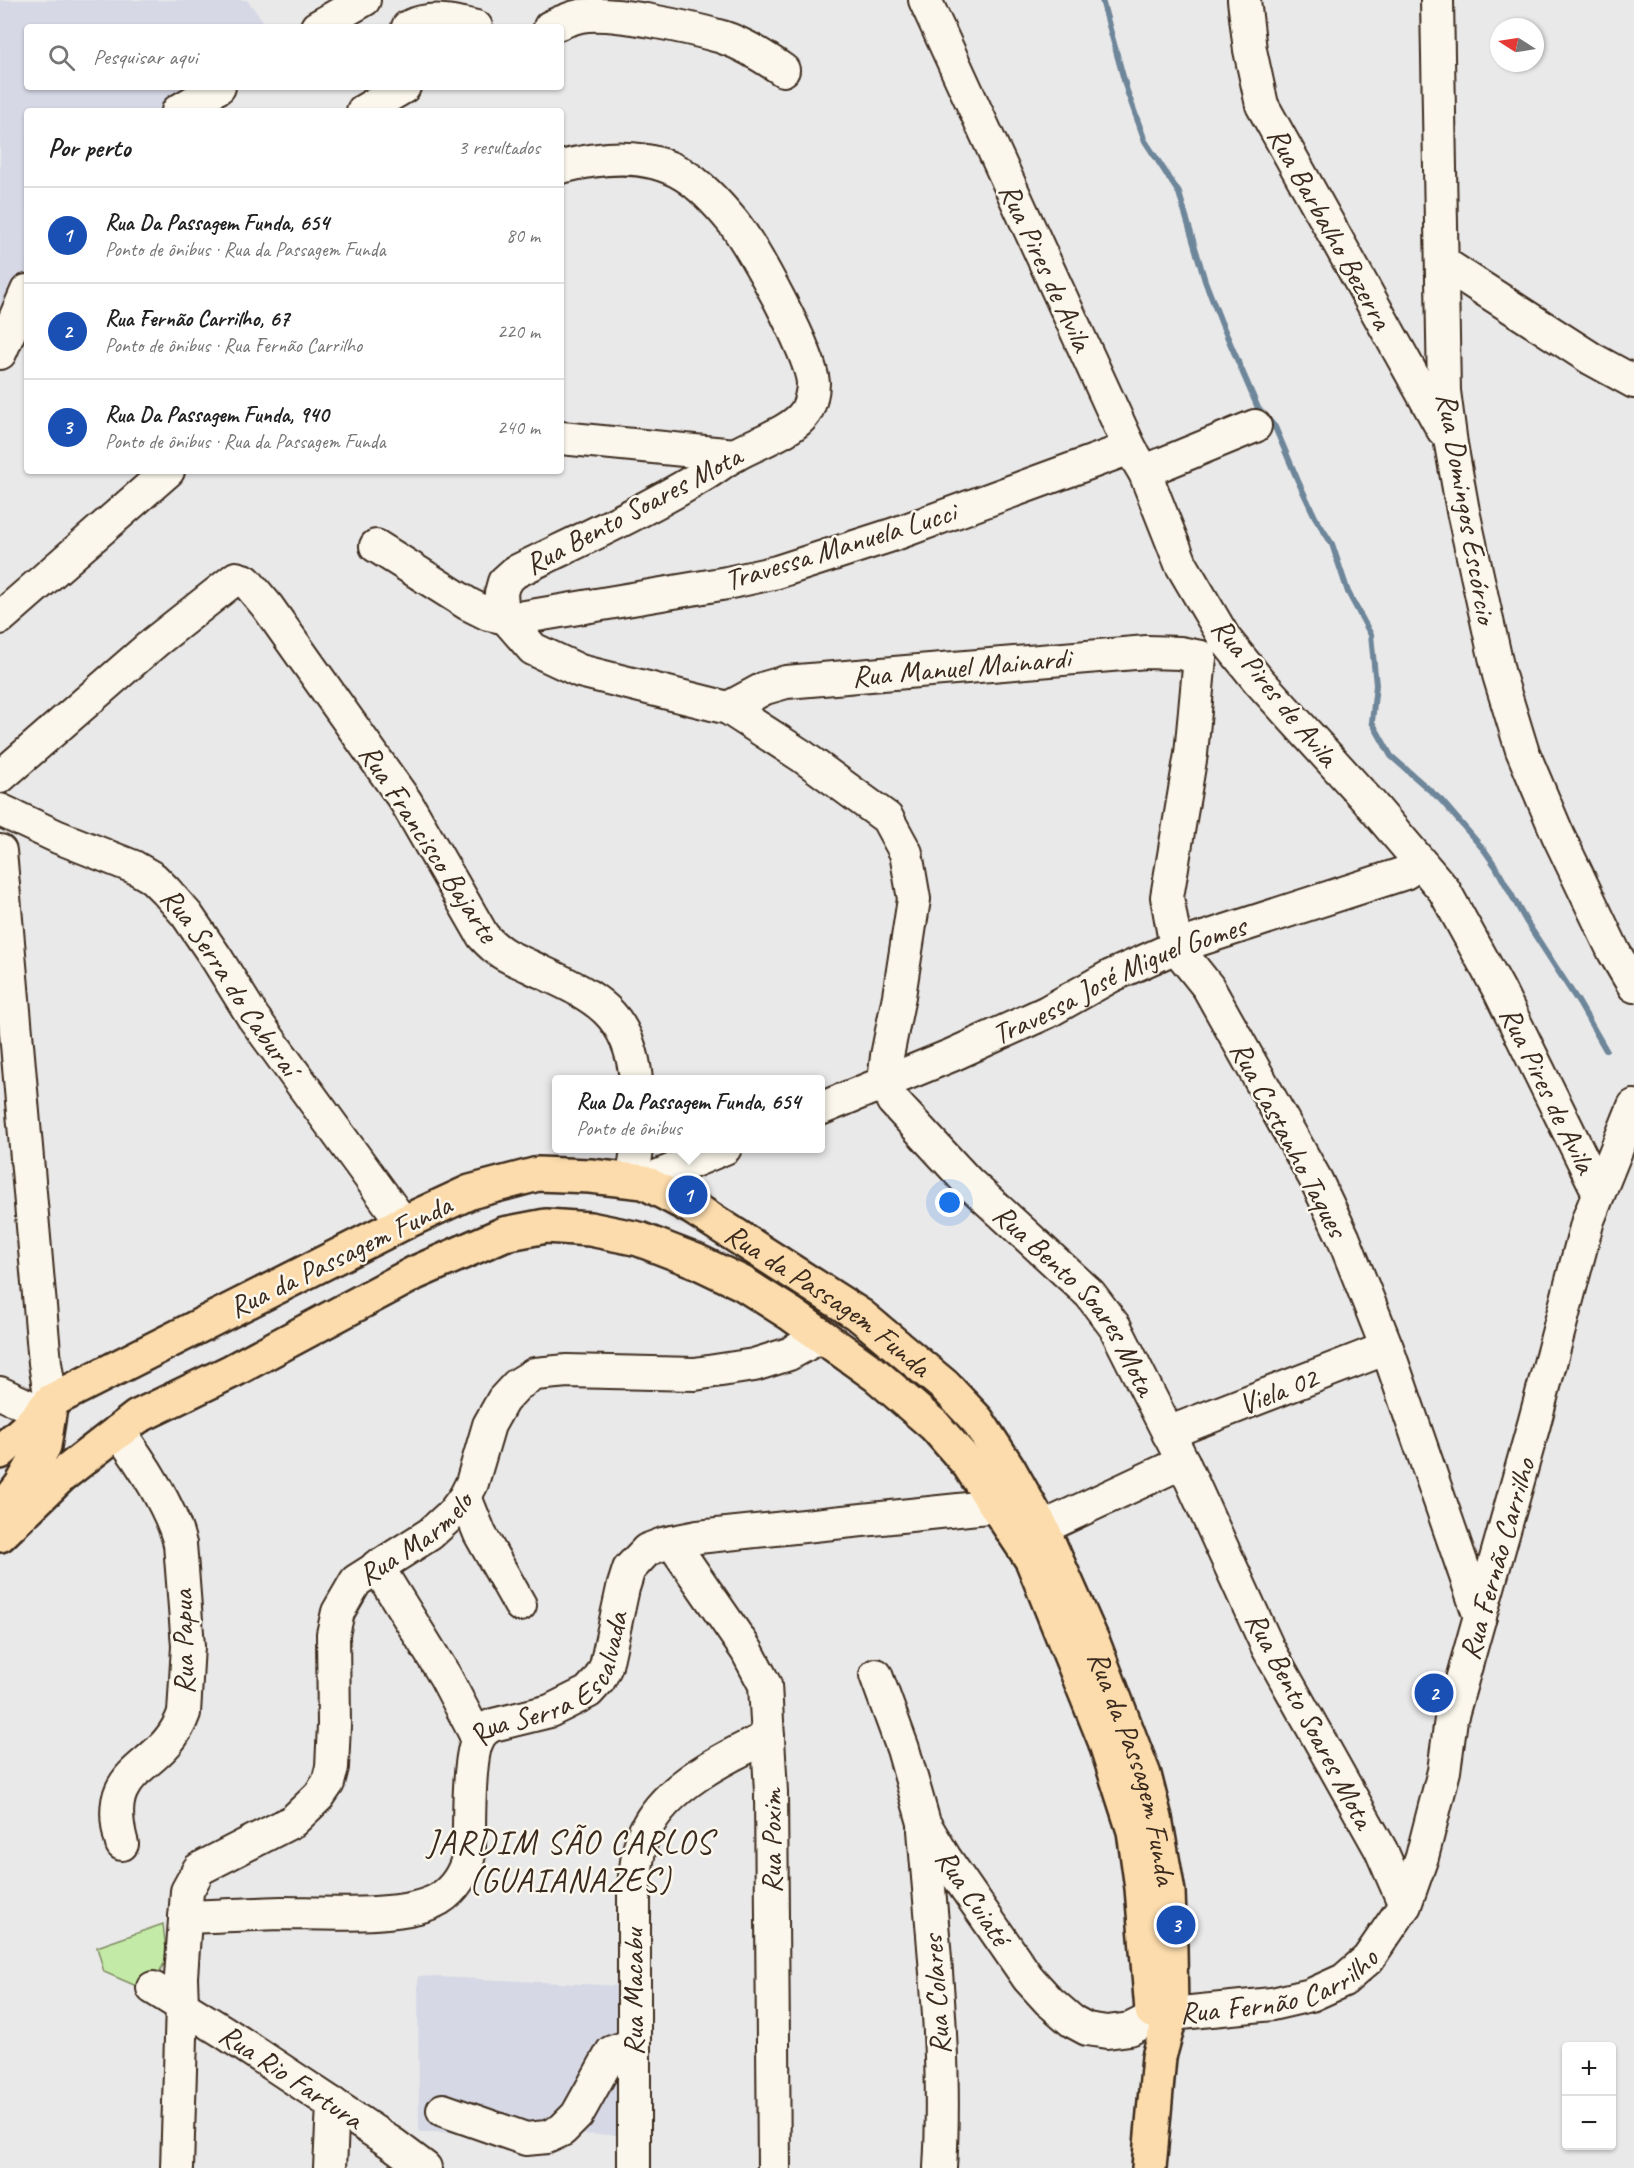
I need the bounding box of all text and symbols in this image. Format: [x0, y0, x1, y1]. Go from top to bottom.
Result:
north arrow [1490, 18, 1544, 72]
search box [24, 24, 564, 90]
icon: search [45, 41, 78, 74]
text: Pesquisar aqui [93, 43, 198, 71]
street label: Rua Barbalho Bezerra [1259, 120, 1402, 337]
text: Por perto [48, 131, 130, 164]
text: 3 resultados [458, 135, 540, 160]
street label: Rua Pires de Avila [991, 177, 1102, 359]
text: Rua Da Passagem Funda, 654 [105, 209, 329, 237]
text: 1 [63, 223, 72, 248]
text: 80 m [506, 223, 540, 248]
text: Ponto de ônibus · Rua da Passagem Funda [105, 237, 386, 262]
text: Rua Fernão Carrilho, 67 [105, 305, 289, 333]
text: 2 [63, 319, 72, 344]
text: 220 m [497, 319, 540, 344]
text: Ponto de ônibus · Rua Fernão Carrilho [105, 333, 362, 358]
street label: Rua Domingos Escórcio [1428, 390, 1507, 630]
text: Rua Da Passagem Funda, 940 [105, 401, 329, 429]
text: 3 [63, 415, 72, 440]
text: 240 m [497, 415, 540, 440]
text: Ponto de ônibus · Rua da Passagem Funda [105, 429, 386, 454]
street label: Rua Bento Soares Mota [518, 436, 750, 583]
street label: Travessa Manuela Lucci [720, 492, 964, 599]
street label: Rua Pires de Avila [1203, 610, 1348, 776]
street label: Rua Manuel Mainardi [850, 638, 1075, 695]
street label: Rua Francisco Bajarte [351, 737, 508, 951]
street label: Rua Serra do Caburaí [152, 879, 312, 1088]
street label: Travessa José Miguel Gomes [986, 906, 1253, 1053]
street label: Rua Pires de Avila [1491, 1000, 1606, 1181]
street label: Rua Castanho Taques [1221, 1035, 1358, 1246]
popup [552, 1075, 825, 1153]
text: Rua Da Passagem Funda, 654 [576, 1088, 801, 1116]
text: Ponto de ônibus [576, 1116, 682, 1141]
pin: 1 [668, 1172, 708, 1218]
street label: Rua da Passagem Funda [222, 1185, 459, 1326]
your location [935, 1188, 964, 1217]
street label: Rua Bento Soares Mota [985, 1196, 1166, 1404]
street label: Rua da Passagem Funda [718, 1215, 940, 1386]
street label: Viela 02 [1233, 1358, 1325, 1423]
street label: Rua Fernão Carrilho [1450, 1453, 1544, 1664]
street label: Rua Marmelo [351, 1482, 483, 1594]
street label: Rua Papua [163, 1587, 203, 1695]
street label: Rua Bento Soares Mota [1237, 1605, 1384, 1837]
street label: Rua Serra Escalvada [460, 1606, 637, 1753]
street label: Rua da Passagem Funda [1079, 1645, 1186, 1890]
pin: 2 [1414, 1670, 1454, 1716]
street label: Rua Poxim [752, 1787, 790, 1893]
district label: JARDIM SÃO CARLOS (GUAIANAZES) [425, 1821, 718, 1901]
street label: Rua Cuiaté [927, 1841, 1021, 1956]
pin: 3 [1156, 1902, 1196, 1948]
street label: Rua Macabu [614, 1926, 652, 2056]
street label: Rua Colares [913, 1931, 959, 2056]
street label: Rua Fernão Carrilho [1178, 1942, 1388, 2032]
street label: Rua Rio Fartura [212, 2015, 372, 2139]
map controls [1562, 2042, 1616, 2150]
button: + [1562, 2042, 1616, 2096]
button: − [1562, 2096, 1616, 2150]

